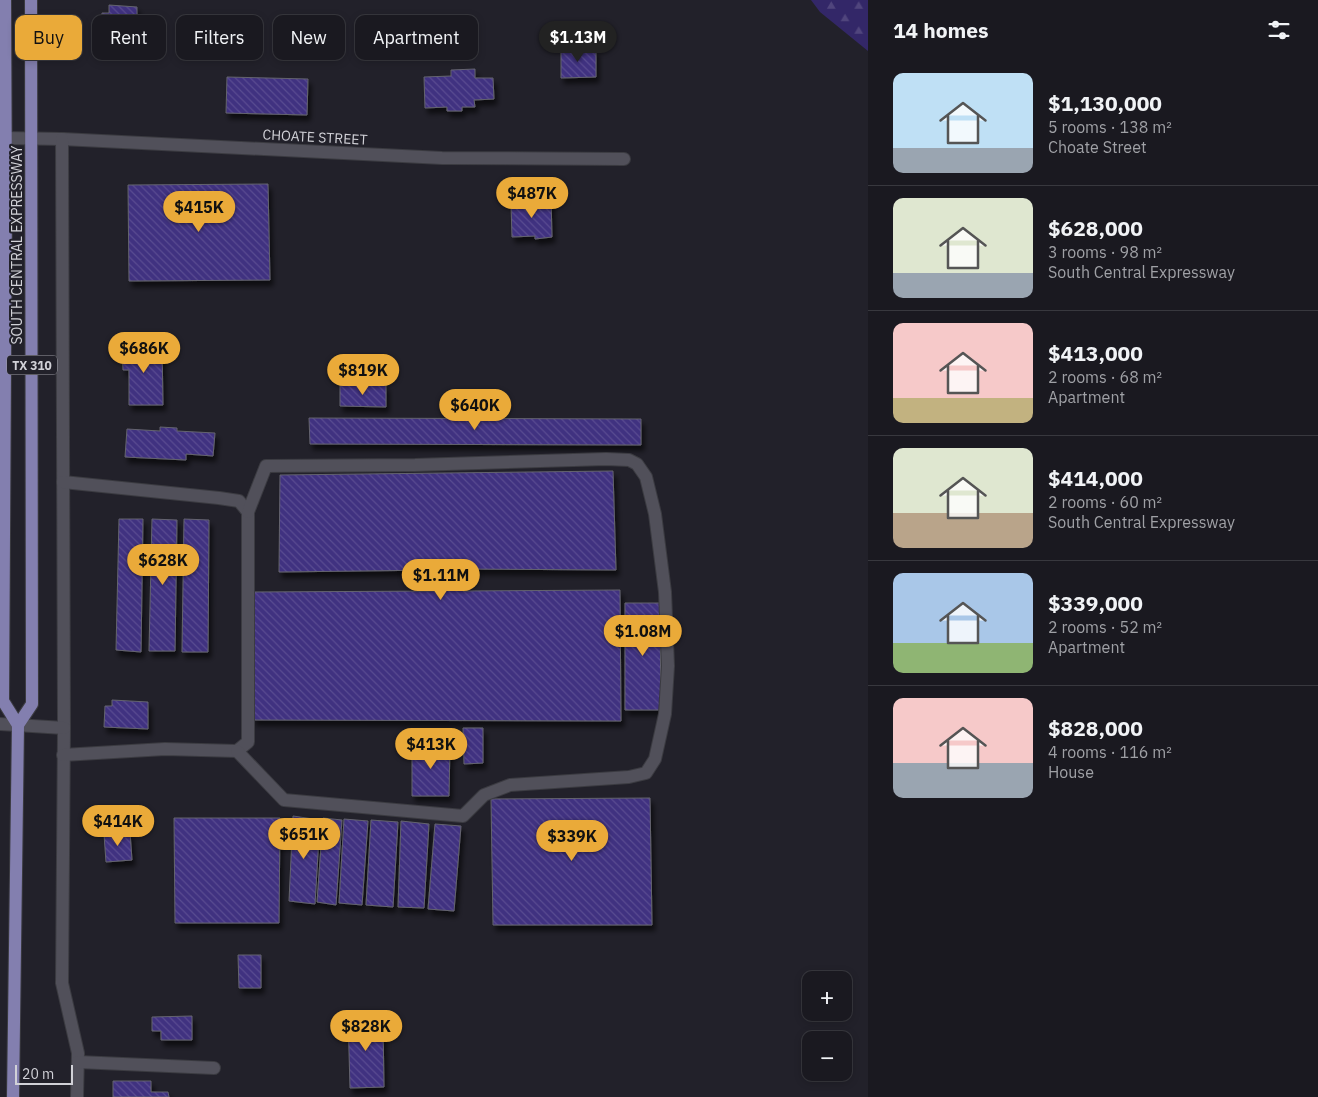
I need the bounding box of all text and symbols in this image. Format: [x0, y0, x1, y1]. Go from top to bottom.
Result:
chip: Buy [15, 15, 82, 60]
chip: Rent [92, 15, 166, 60]
chip: Filters [176, 15, 263, 60]
chip: New [273, 15, 345, 60]
chip: Apartment [355, 15, 478, 60]
text: 14 homes [893, 16, 989, 44]
icon: filters [1265, 16, 1293, 44]
pin: $1.13M [537, 20, 619, 63]
text: $1.13M [550, 27, 606, 47]
text: $1,130,000 [1048, 89, 1162, 117]
icon: home [933, 93, 993, 153]
text: 5 rooms · 138 m² [1048, 117, 1172, 137]
street label: CHOATE STREET [262, 125, 368, 149]
text: Choate Street [1048, 137, 1147, 157]
street label: SOUTH CENTRAL EXPRESSWAY [8, 145, 26, 345]
pin: $487K [497, 176, 567, 219]
text: $487K [507, 183, 557, 203]
pin: $415K [164, 190, 234, 233]
text: $415K [174, 197, 224, 217]
text: $628,000 [1048, 214, 1143, 242]
icon: home [933, 218, 993, 278]
text: 3 rooms · 98 m² [1048, 242, 1162, 262]
text: South Central Expressway [1048, 262, 1235, 282]
pin: $686K [109, 332, 179, 374]
text: $686K [119, 338, 169, 358]
text: $413,000 [1048, 339, 1143, 367]
icon: home [933, 343, 993, 403]
pin: $819K [328, 354, 398, 396]
road number: TX 310 [7, 356, 57, 374]
text: $819K [338, 360, 388, 380]
text: 2 rooms · 68 m² [1048, 367, 1162, 387]
text: Apartment [1048, 387, 1125, 407]
pin: $640K [440, 388, 510, 431]
text: $640K [450, 395, 500, 415]
text: $414,000 [1048, 464, 1143, 492]
icon: home [933, 468, 993, 528]
text: 2 rooms · 60 m² [1048, 492, 1162, 512]
text: South Central Expressway [1048, 512, 1235, 532]
pin: $628K [128, 544, 198, 586]
text: $628K [138, 550, 188, 570]
pin: $1.11M [400, 558, 482, 601]
text: $1.11M [413, 565, 469, 585]
text: $339,000 [1048, 589, 1143, 617]
icon: home [933, 593, 993, 653]
pin: $1.08M [602, 614, 684, 657]
text: 2 rooms · 52 m² [1048, 617, 1162, 637]
text: $1.08M [615, 621, 671, 641]
text: Apartment [1048, 637, 1125, 657]
text: $828,000 [1048, 714, 1143, 742]
icon: home [933, 718, 993, 778]
pin: $413K [396, 728, 466, 770]
text: $413K [406, 734, 456, 754]
text: 4 rooms · 116 m² [1048, 742, 1172, 762]
text: House [1048, 762, 1094, 782]
pin: $414K [83, 804, 153, 847]
text: $414K [93, 811, 143, 831]
pin: $651K [269, 818, 339, 860]
pin: $339K [537, 820, 607, 862]
text: $651K [279, 824, 329, 844]
text: $339K [547, 826, 597, 846]
map controls [802, 971, 852, 1081]
button: + [802, 971, 852, 1021]
pin: $828K [331, 1010, 401, 1052]
text: $828K [341, 1016, 391, 1036]
button: − [802, 1031, 852, 1081]
scale bar [15, 1062, 72, 1085]
text: 20 m [22, 1065, 54, 1083]

